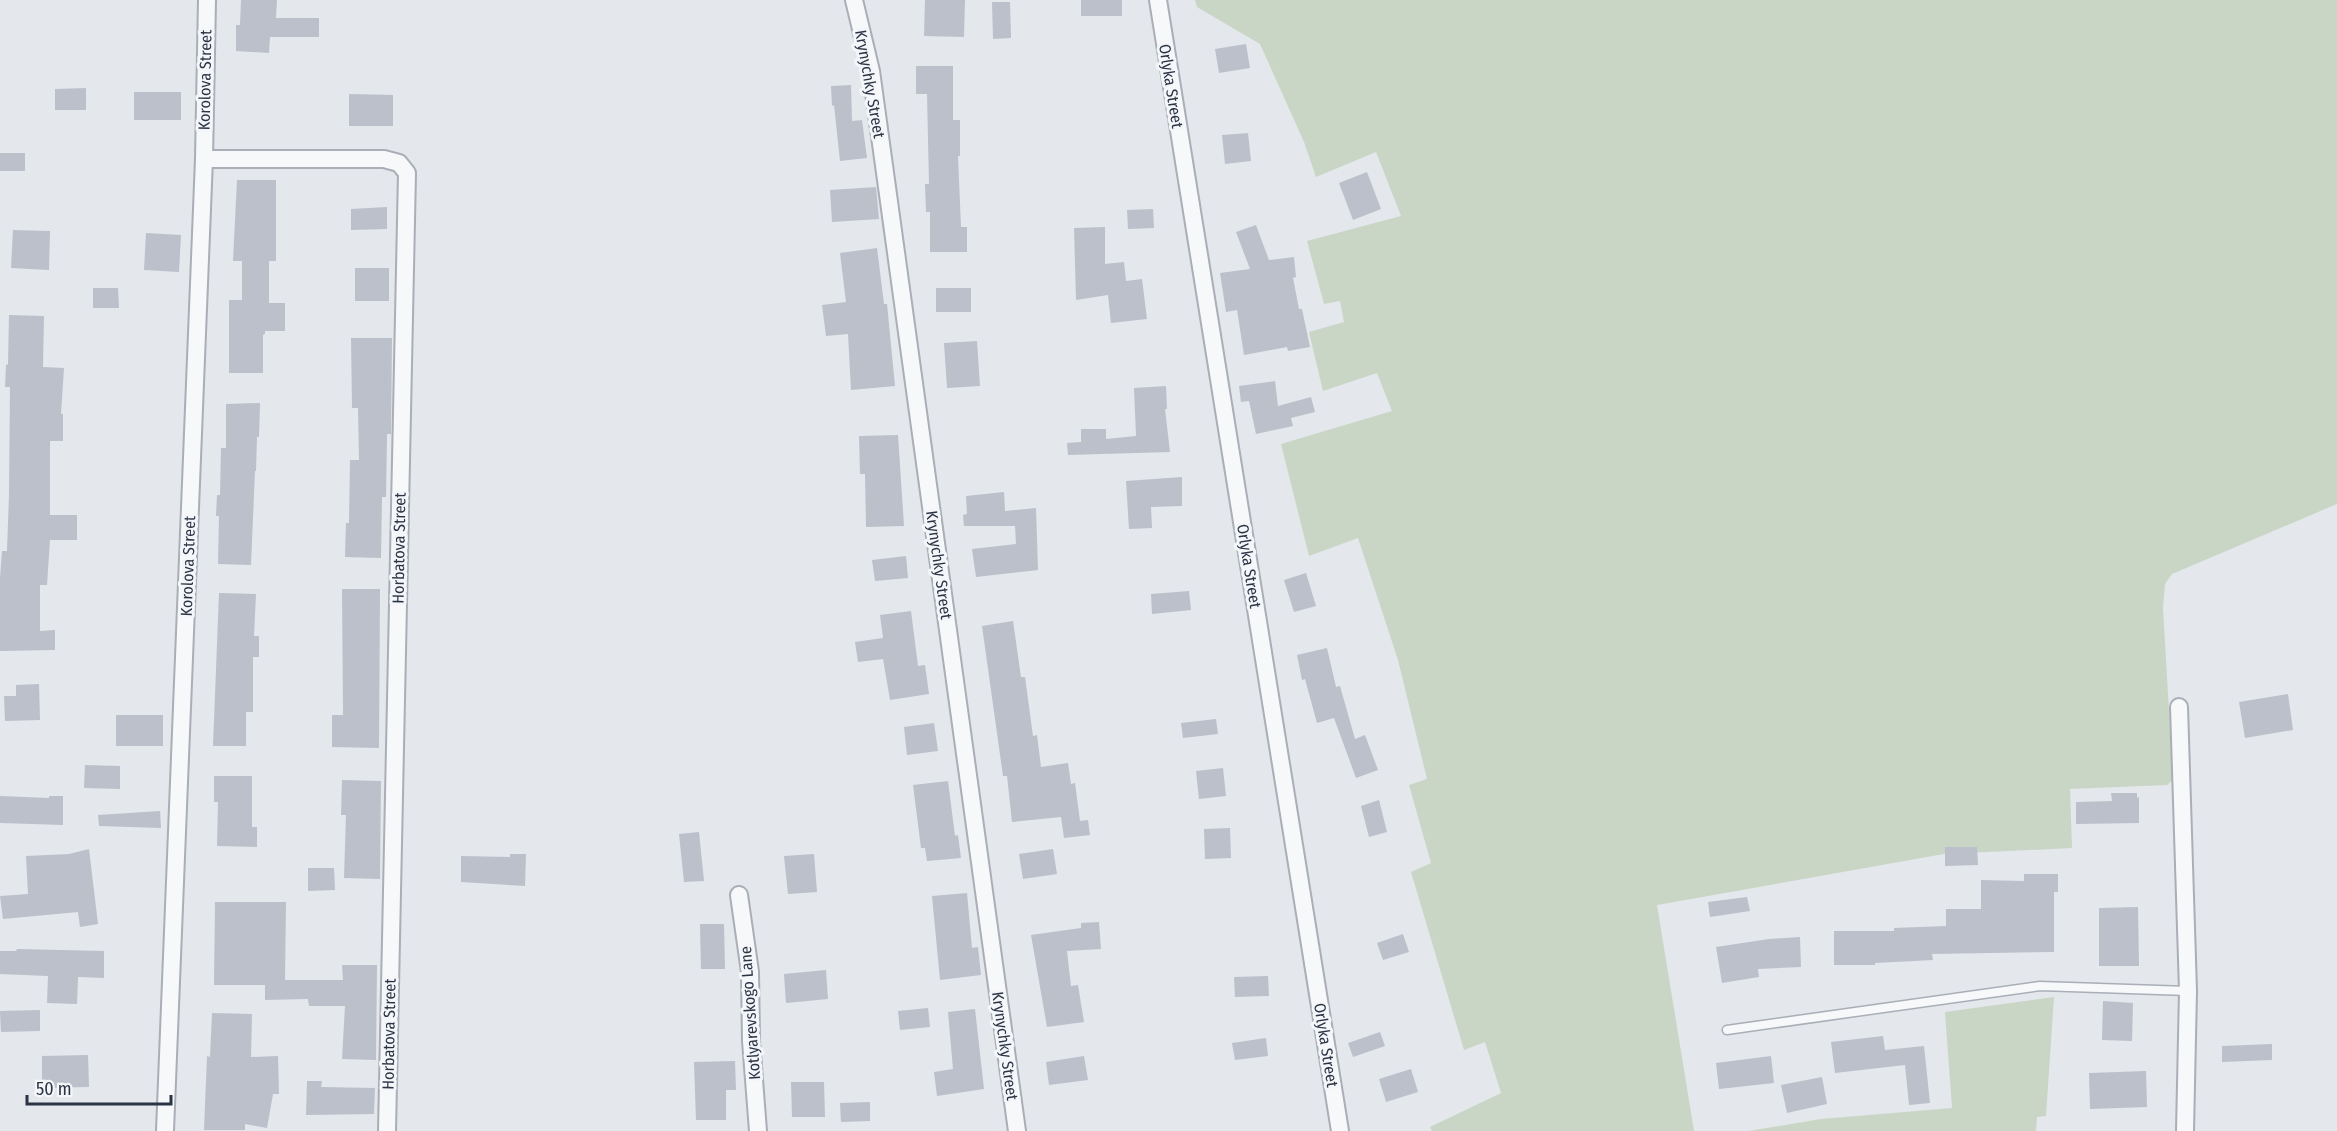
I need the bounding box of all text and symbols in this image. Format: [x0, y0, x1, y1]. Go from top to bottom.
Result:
street label: Krynychky Street [851, 28, 889, 140]
street label: Korolova Street [195, 29, 215, 130]
street label: Orlyka Street [1155, 43, 1187, 130]
street label: Horbatova Street [389, 492, 409, 604]
street label: Krynychky Street [922, 509, 956, 621]
street label: Korolova Street [177, 515, 199, 617]
street label: Orlyka Street [1233, 523, 1265, 610]
street label: Kotlyarevskogo Lane [736, 946, 764, 1080]
street label: Horbatova Street [379, 978, 399, 1090]
street label: Krynychky Street [988, 990, 1022, 1102]
street label: Orlyka Street [1310, 1002, 1342, 1089]
scale bar [27, 1068, 171, 1106]
text: 50 m [36, 1078, 72, 1100]

